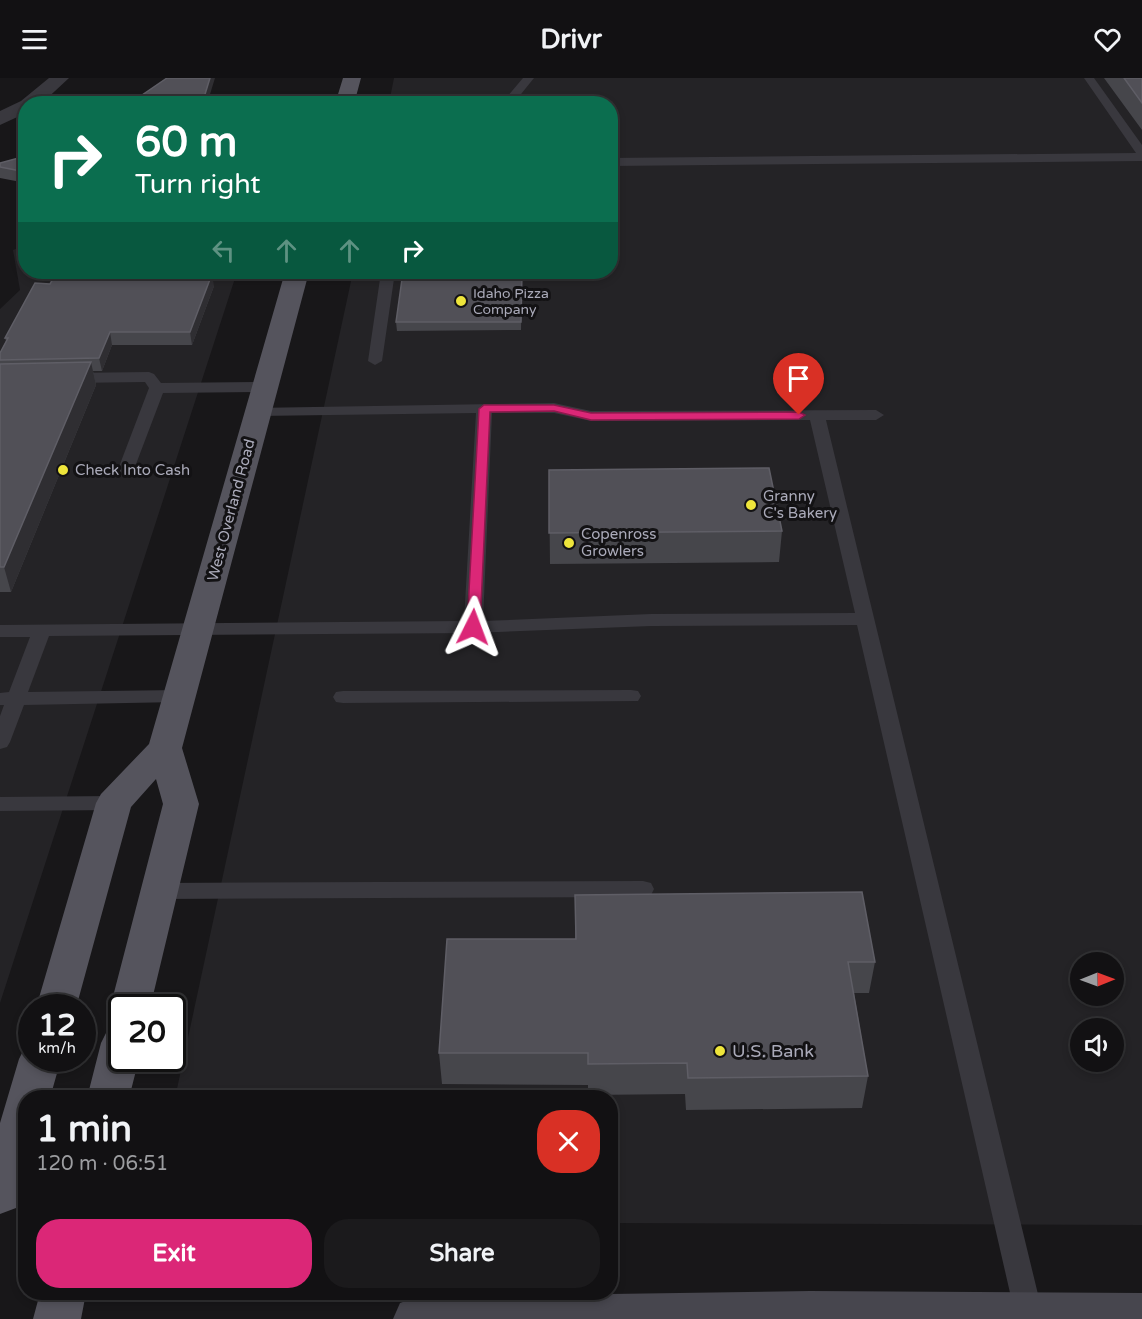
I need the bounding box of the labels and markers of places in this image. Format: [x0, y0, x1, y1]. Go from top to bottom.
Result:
place label: Idaho Pizza Company [473, 285, 549, 318]
marker: Idaho Pizza Company [454, 294, 468, 308]
pin [773, 353, 824, 415]
place label: Check Into Cash [75, 461, 190, 479]
marker: Check Into Cash [56, 463, 70, 477]
place label: Granny C's Bakery [763, 487, 837, 522]
marker: Granny C's Bakery [744, 498, 758, 512]
place label: Copenross Growlers [581, 525, 656, 560]
marker: Copenross Growlers [562, 536, 576, 550]
place label: U.S. Bank [732, 1040, 814, 1062]
marker: U.S. Bank [713, 1044, 727, 1058]

